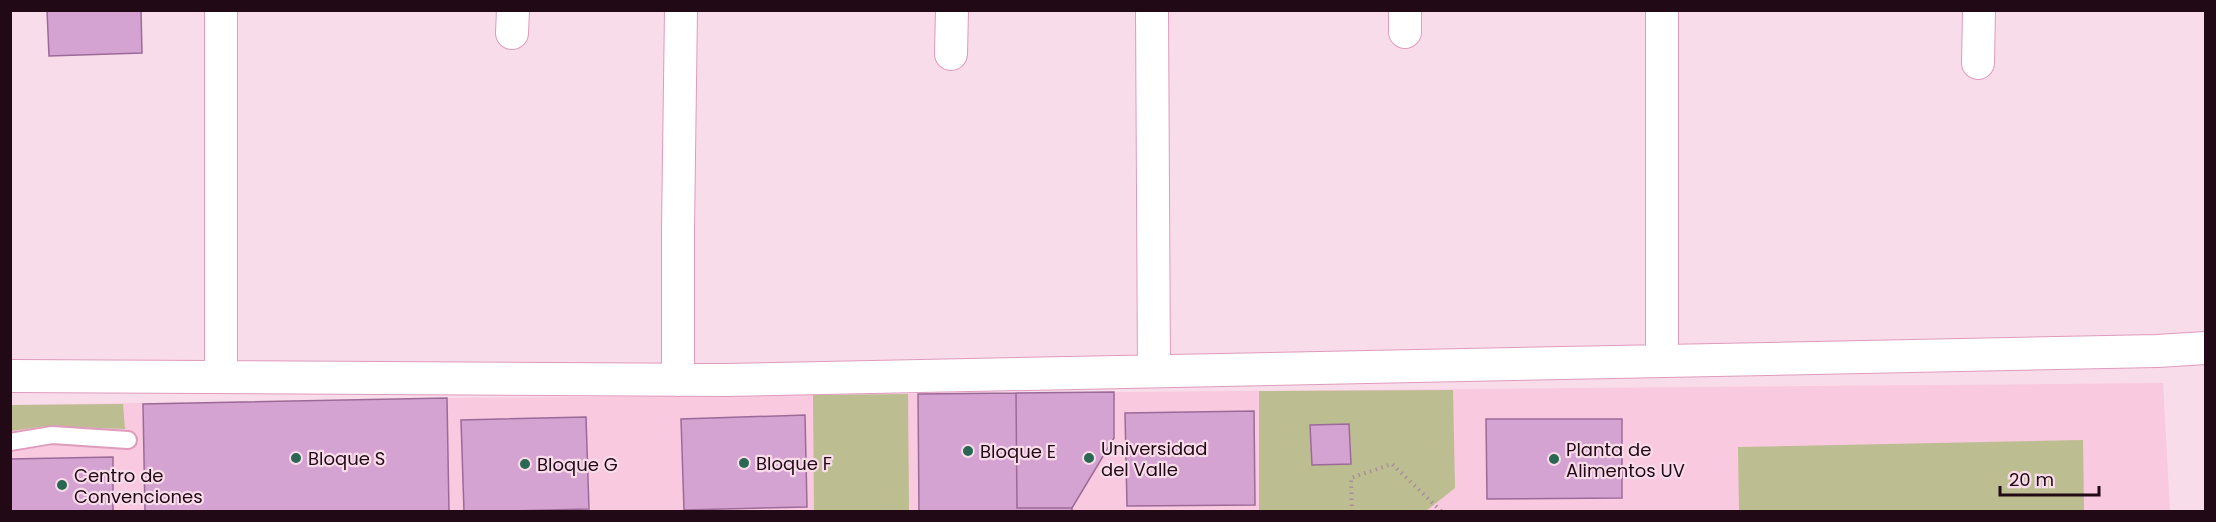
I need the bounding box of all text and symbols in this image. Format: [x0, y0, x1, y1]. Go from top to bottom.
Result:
place label: Universidad del Valle [1101, 436, 1207, 482]
place label: Planta de Alimentos UV [1566, 437, 1685, 483]
place label: Bloque E [980, 439, 1056, 464]
marker: Bloque E [961, 444, 975, 458]
place label: Bloque S [308, 446, 385, 471]
marker: Bloque S [289, 451, 303, 465]
place label: Bloque F [756, 451, 832, 476]
marker: Universidad del Valle [1082, 451, 1096, 465]
place label: Bloque G [537, 452, 618, 477]
marker: Planta de Alimentos UV [1547, 452, 1561, 466]
marker: Bloque F [737, 456, 751, 470]
marker: Bloque G [518, 457, 532, 471]
scale bar [2000, 459, 2099, 497]
place label: Centro de Convenciones [74, 463, 203, 509]
text: 20 m [2009, 467, 2054, 492]
marker: Centro de Convenciones [55, 478, 69, 492]

